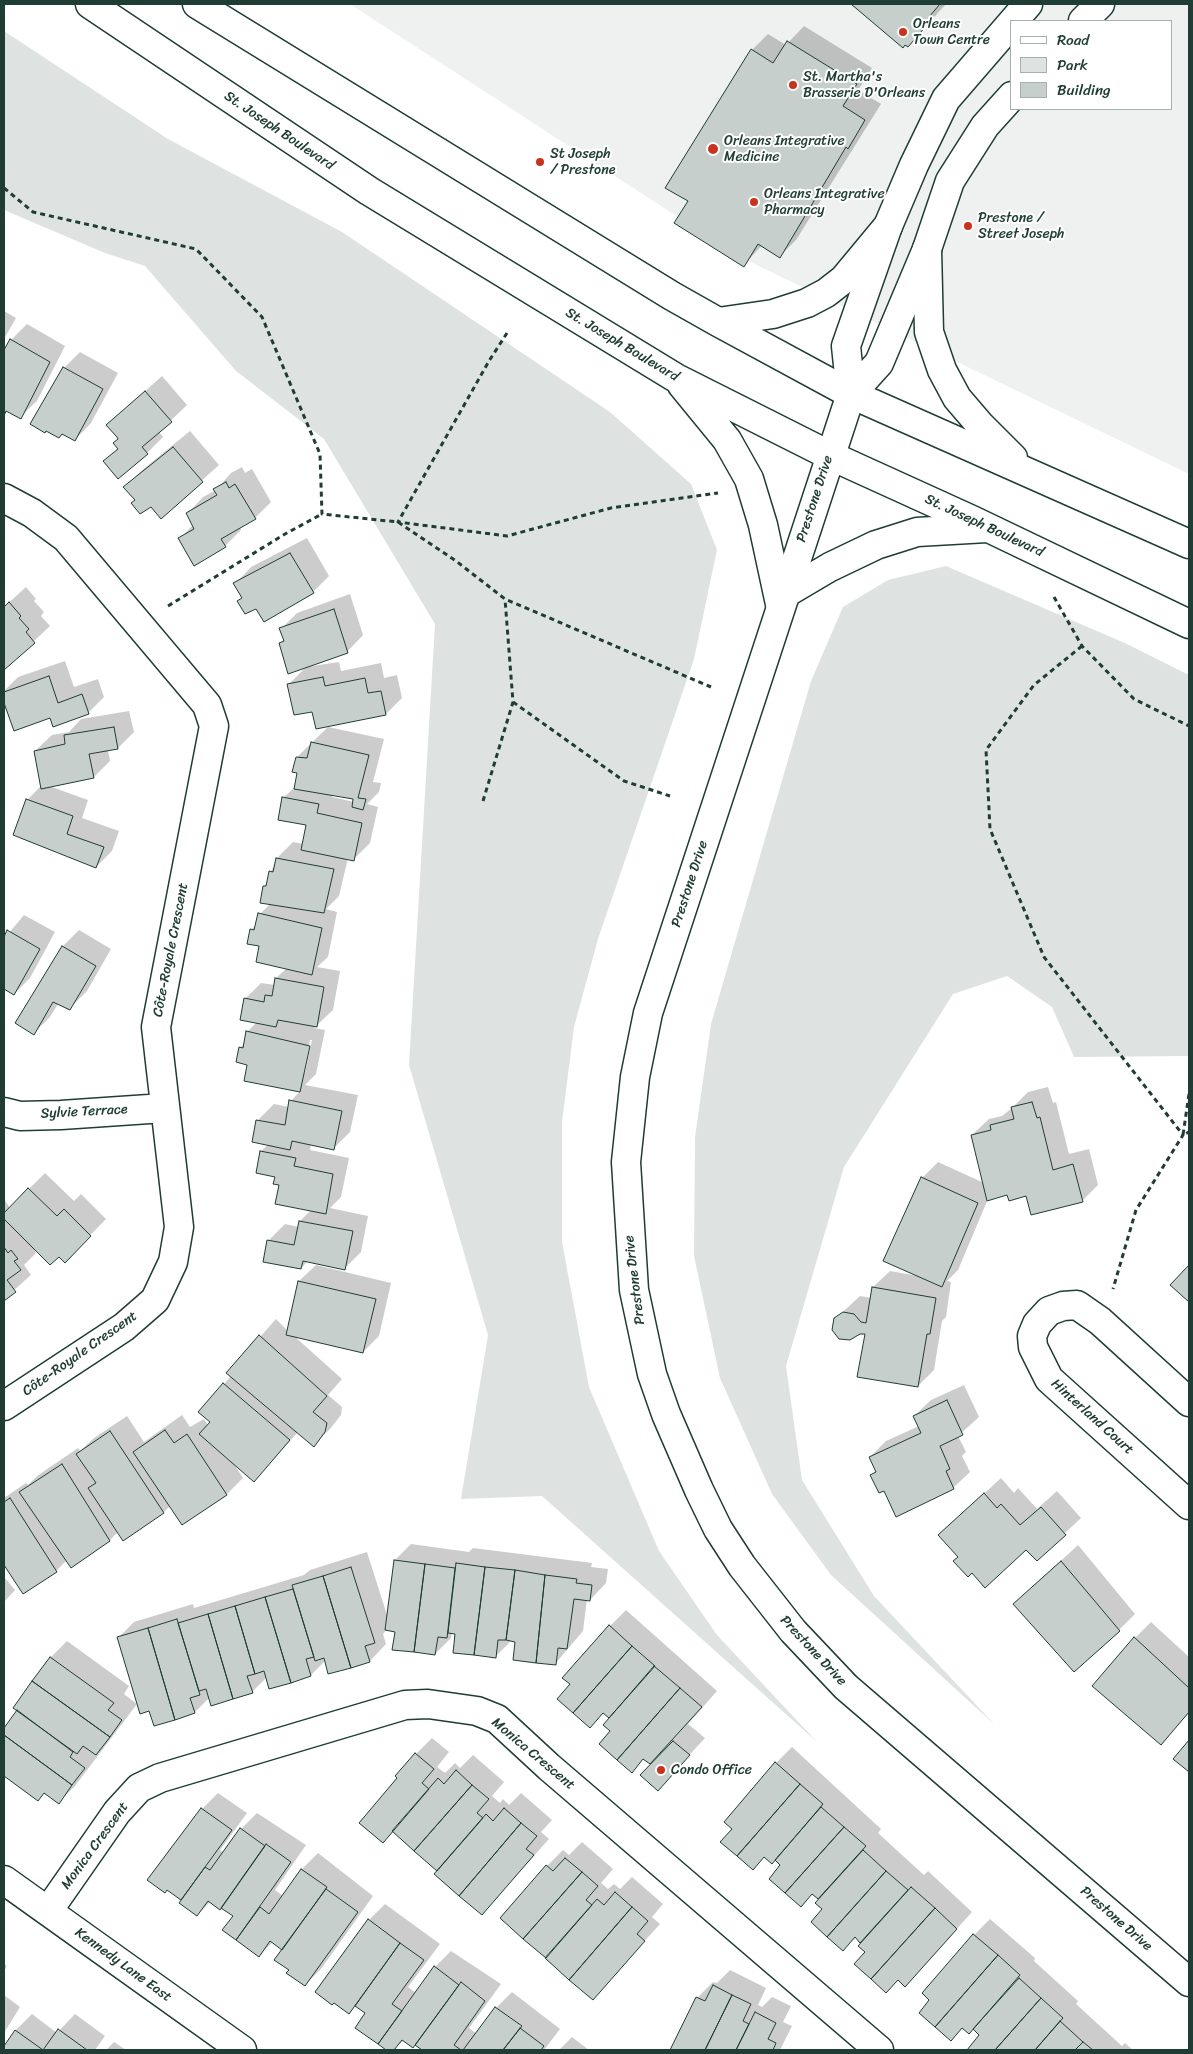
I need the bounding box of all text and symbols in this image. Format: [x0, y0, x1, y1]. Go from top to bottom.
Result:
place label: Orleans Town Centre [913, 16, 990, 48]
legend [1010, 20, 1173, 110]
marker: Orleans Town Centre [897, 26, 909, 38]
text: Road [1057, 27, 1089, 53]
text: Park [1057, 52, 1088, 78]
place label: St. Martha's Brasserie D'Orleans [803, 69, 925, 102]
text: Building [1057, 77, 1111, 103]
marker: St. Martha's Brasserie D'Orleans [787, 79, 799, 91]
street label: St. Joseph Boulevard [221, 88, 337, 174]
place label: Orleans Integrative Medicine [724, 133, 845, 166]
marker: Orleans Integrative Medicine [706, 142, 720, 156]
place label: St Joseph / Prestone [550, 146, 616, 178]
marker: St Joseph / Prestone [534, 156, 546, 168]
place label: Orleans Integrative Pharmacy [764, 186, 885, 218]
marker: Orleans Integrative Pharmacy [748, 196, 760, 208]
place label: Prestone / Street Joseph [978, 210, 1064, 242]
marker: Prestone / Street Joseph [962, 220, 974, 232]
street label: St. Joseph Boulevard [562, 305, 682, 385]
street label: Prestone Drive [793, 453, 837, 545]
street label: St. Joseph Boulevard [922, 491, 1046, 561]
street label: Prestone Drive [668, 838, 712, 930]
street label: Côte-Royale Crescent [150, 881, 192, 1019]
street label: Sylvie Terrace [40, 1101, 128, 1123]
street label: Prestone Drive [621, 1234, 649, 1326]
street label: Côte-Royale Crescent [19, 1308, 141, 1400]
street label: Hinterland Court [1047, 1376, 1137, 1458]
street label: Prestone Drive [776, 1612, 850, 1690]
street label: Monica Crescent [488, 1714, 578, 1794]
place label: Condo Office [671, 1762, 752, 1778]
marker: Condo Office [655, 1764, 667, 1776]
street label: Monica Crescent [58, 1799, 132, 1893]
street label: Prestone Drive [1076, 1883, 1156, 1955]
street label: Kennedy Lane East [71, 1924, 175, 2006]

